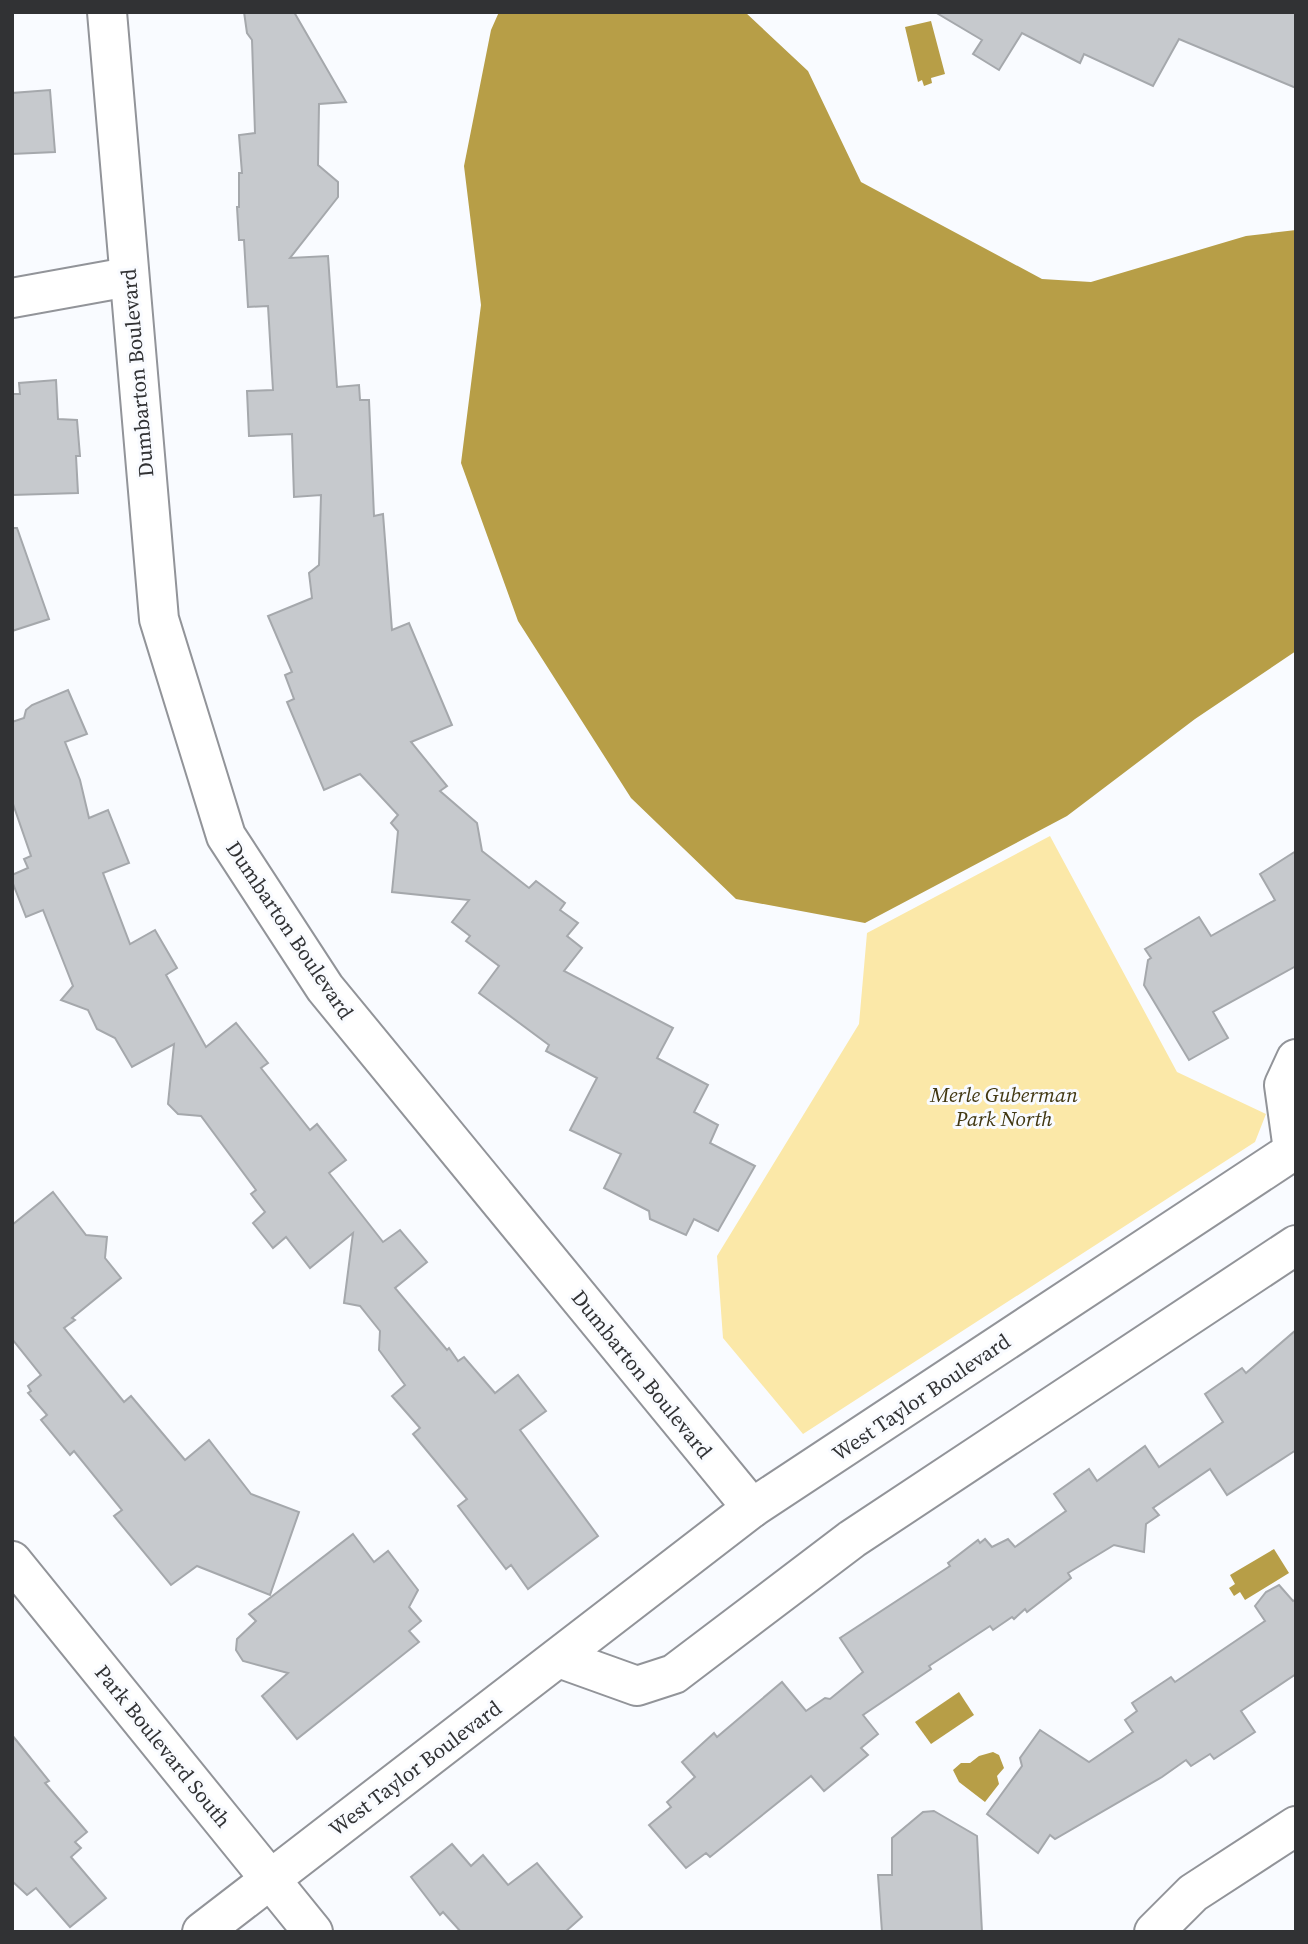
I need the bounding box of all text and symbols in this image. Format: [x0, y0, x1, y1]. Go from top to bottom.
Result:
street label: Dumbarton Boulevard [113, 268, 161, 478]
street label: Dumbarton Boulevard [220, 835, 361, 1025]
park label: Merle Guberman Park North [929, 1080, 1078, 1133]
street label: Dumbarton Boulevard [565, 1284, 719, 1464]
street label: West Taylor Boulevard [826, 1326, 1016, 1467]
street label: Park Boulevard South [88, 1659, 238, 1833]
street label: West Taylor Boulevard [323, 1693, 507, 1842]

